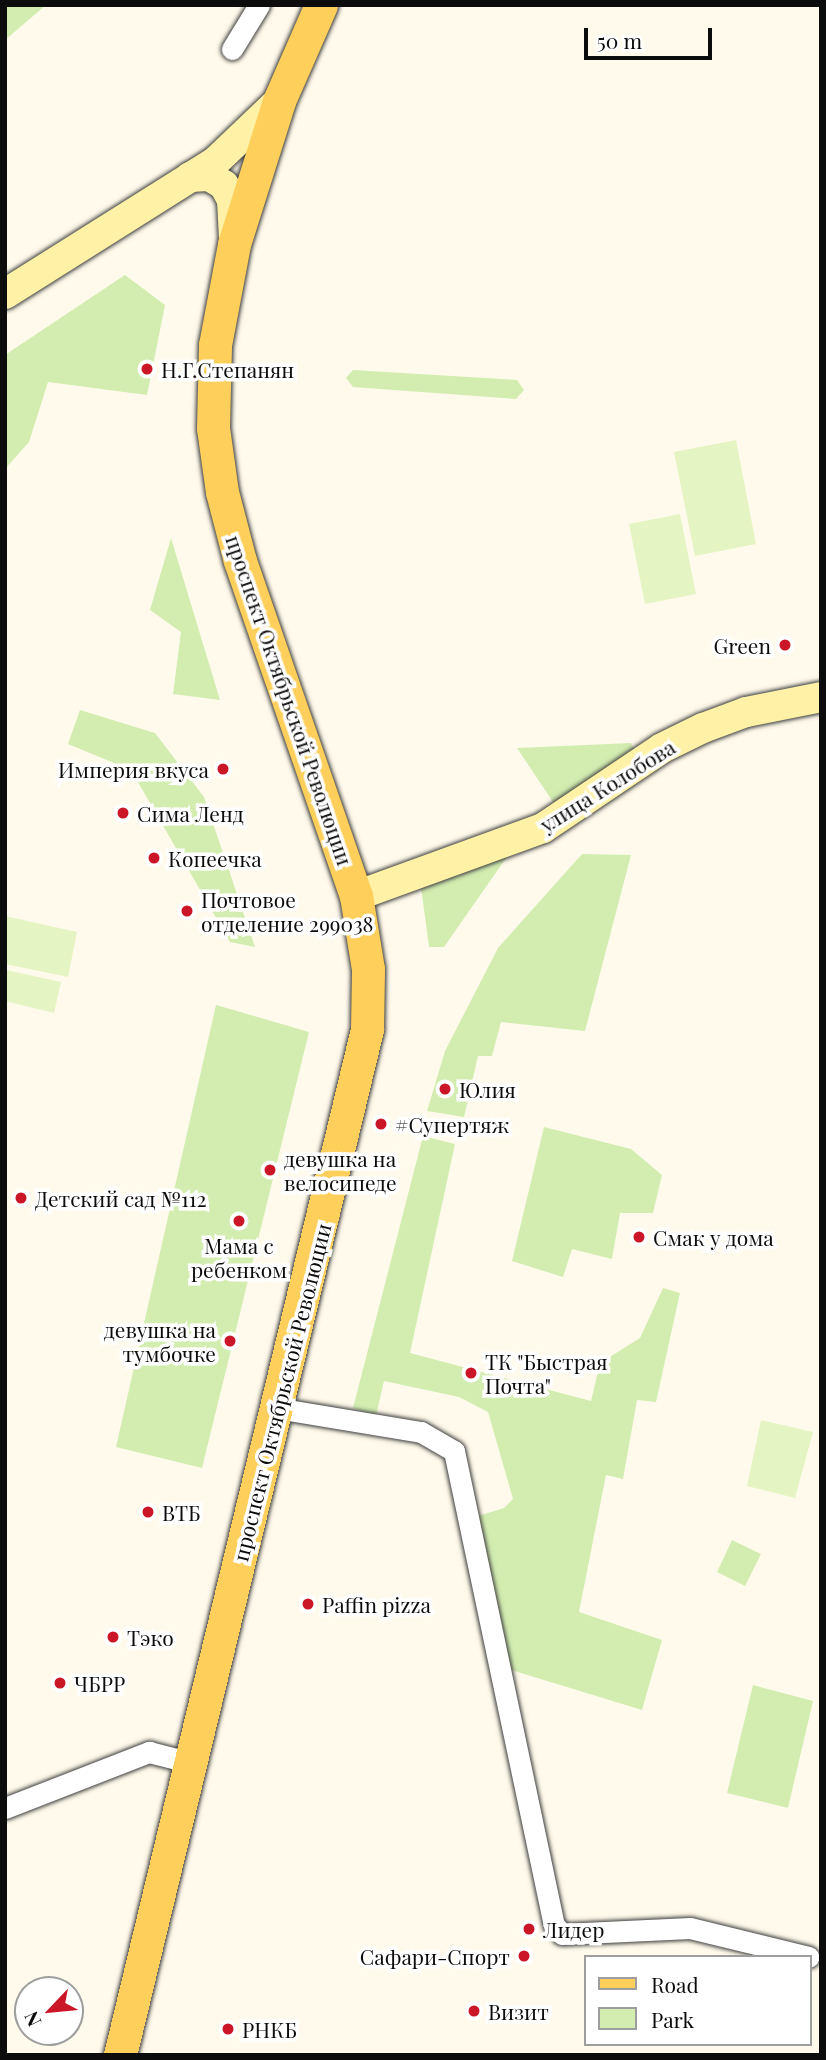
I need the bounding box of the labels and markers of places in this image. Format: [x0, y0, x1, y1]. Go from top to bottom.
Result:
place label: Н.Г.Степанян [161, 356, 294, 382]
marker: Н.Г.Степанян [139, 361, 155, 377]
place label: Green [714, 632, 771, 658]
marker: Green [777, 637, 793, 653]
place label: Империя вкуса [58, 756, 209, 782]
marker: Империя вкуса [215, 761, 231, 777]
place label: Сима Ленд [137, 800, 244, 826]
marker: Сима Ленд [115, 805, 131, 821]
place label: Копеечка [168, 845, 262, 871]
marker: Копеечка [146, 850, 162, 866]
place label: Почтовое отделение 299038 [201, 886, 374, 936]
marker: Почтовое отделение 299038 [179, 903, 195, 919]
place label: Юлия [459, 1076, 516, 1102]
marker: Юлия [437, 1081, 453, 1097]
place label: #Супертяж [395, 1111, 509, 1137]
marker: #Супертяж [373, 1116, 389, 1132]
place label: девушка на велосипеде [284, 1145, 397, 1195]
marker: девушка на велосипеде [262, 1162, 278, 1178]
place label: Детский сад №112 [35, 1185, 207, 1211]
marker: Детский сад №112 [13, 1190, 29, 1206]
marker: Мама с ребенком [231, 1213, 247, 1229]
place label: Смак у дома [653, 1224, 774, 1250]
marker: Смак у дома [631, 1229, 647, 1245]
place label: Мама с ребенком [191, 1232, 287, 1282]
place label: девушка на тумбочке [104, 1316, 216, 1366]
marker: девушка на тумбочке [222, 1333, 238, 1349]
place label: ТК "Быстрая Почта" [485, 1348, 608, 1398]
marker: ТК "Быстрая Почта" [463, 1365, 479, 1381]
place label: ВТБ [162, 1499, 200, 1525]
marker: ВТБ [140, 1504, 156, 1520]
place label: Paffin pizza [322, 1591, 431, 1617]
marker: Paffin pizza [300, 1596, 316, 1612]
place label: Тэко [127, 1624, 174, 1650]
marker: Тэко [105, 1629, 121, 1645]
place label: ЧБРР [74, 1670, 125, 1696]
marker: ЧБРР [52, 1675, 68, 1691]
place label: Лидер [543, 1916, 604, 1942]
marker: Лидер [521, 1921, 537, 1937]
place label: Сафари-Спорт [360, 1943, 510, 1969]
marker: Сафари-Спорт [516, 1948, 532, 1964]
place label: Визит [488, 1998, 549, 2024]
marker: Визит [466, 2003, 482, 2019]
place label: РНКБ [242, 2016, 297, 2042]
marker: РНКБ [220, 2021, 236, 2037]

